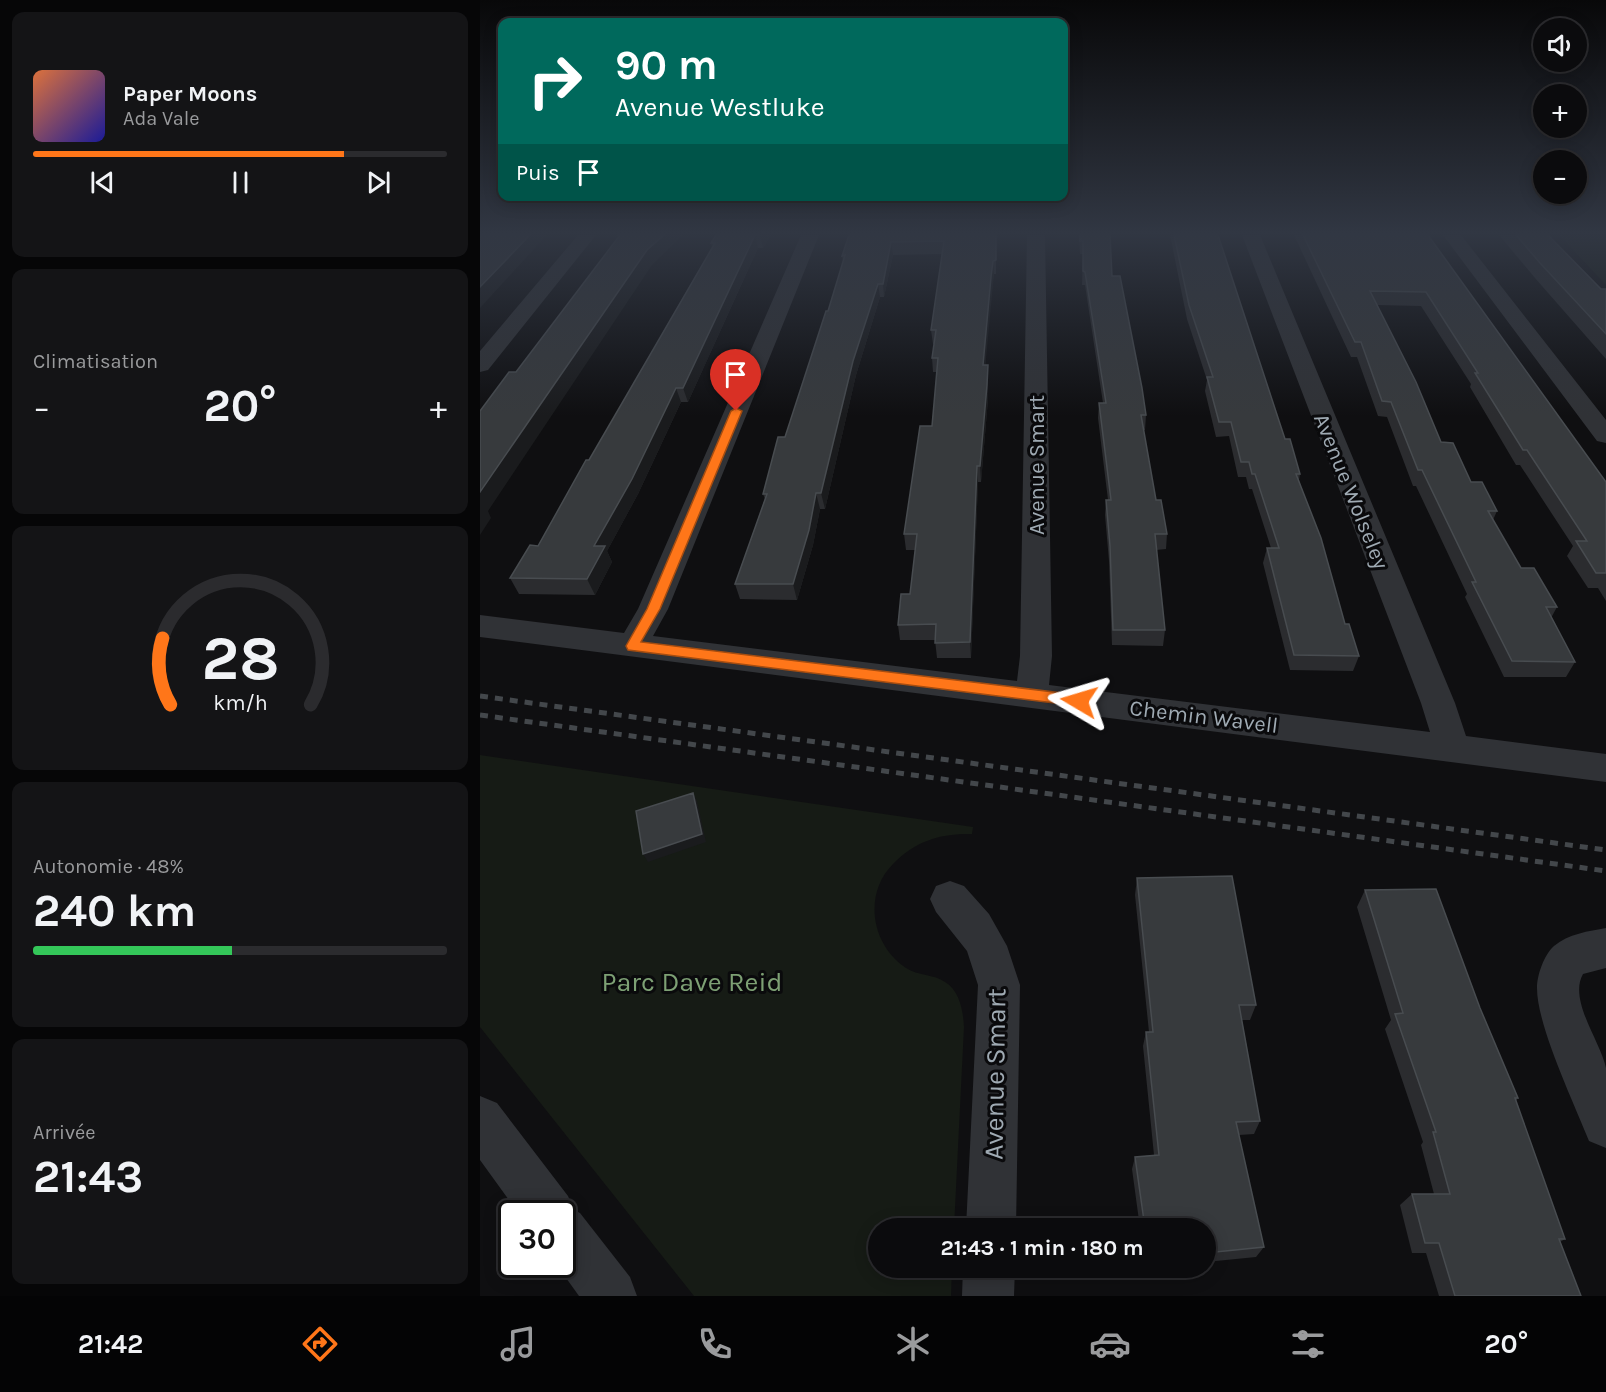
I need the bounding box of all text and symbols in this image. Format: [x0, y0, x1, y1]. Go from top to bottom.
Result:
map controls [1533, 18, 1587, 204]
button: sound [1533, 18, 1587, 72]
text: 90 m [615, 40, 718, 90]
icon: right [516, 42, 594, 120]
text: Paper Moons [123, 81, 257, 107]
button: + [1533, 84, 1587, 138]
text: Avenue Westluke [615, 91, 825, 123]
text: Ada Vale [123, 107, 200, 130]
button: − [1533, 150, 1587, 204]
icon: arrive [572, 156, 605, 189]
text: Puis [516, 160, 560, 186]
icon: previous [86, 166, 119, 199]
icon: pause [224, 166, 257, 199]
icon: next [362, 166, 395, 199]
pin [710, 349, 761, 411]
text: Climatisation [33, 350, 158, 373]
icon: arrive [719, 358, 752, 391]
text: 20° [203, 380, 277, 432]
text: − [33, 388, 50, 426]
text: + [430, 388, 447, 426]
street label: Avenue Smart [1024, 395, 1050, 535]
street label: Avenue Wolseley [1308, 410, 1394, 573]
text: 28 [201, 622, 279, 695]
position arrow [1047, 669, 1111, 733]
text: km/h [213, 690, 267, 715]
street label: Chemin Wavell [1128, 695, 1280, 739]
text: Autonomie · 48% [33, 855, 184, 878]
text: 240 km [33, 885, 196, 937]
park label: Parc Dave Reid [602, 966, 782, 998]
street label: Avenue Smart [978, 988, 1012, 1160]
text: Arrivée [33, 1121, 96, 1144]
text: 21:43 [33, 1151, 143, 1203]
speed limit sign: 30 [498, 1200, 576, 1278]
text: 21:43 · 1 min · 180 m [940, 1235, 1144, 1261]
icon: directions [299, 1323, 341, 1365]
icon: music [497, 1323, 539, 1365]
icon: phone [694, 1323, 736, 1365]
icon: climate [892, 1323, 934, 1365]
icon: car [1089, 1323, 1131, 1365]
icon: filters [1287, 1323, 1329, 1365]
text: 21:42 [78, 1328, 143, 1360]
text: 20° [1484, 1328, 1528, 1360]

